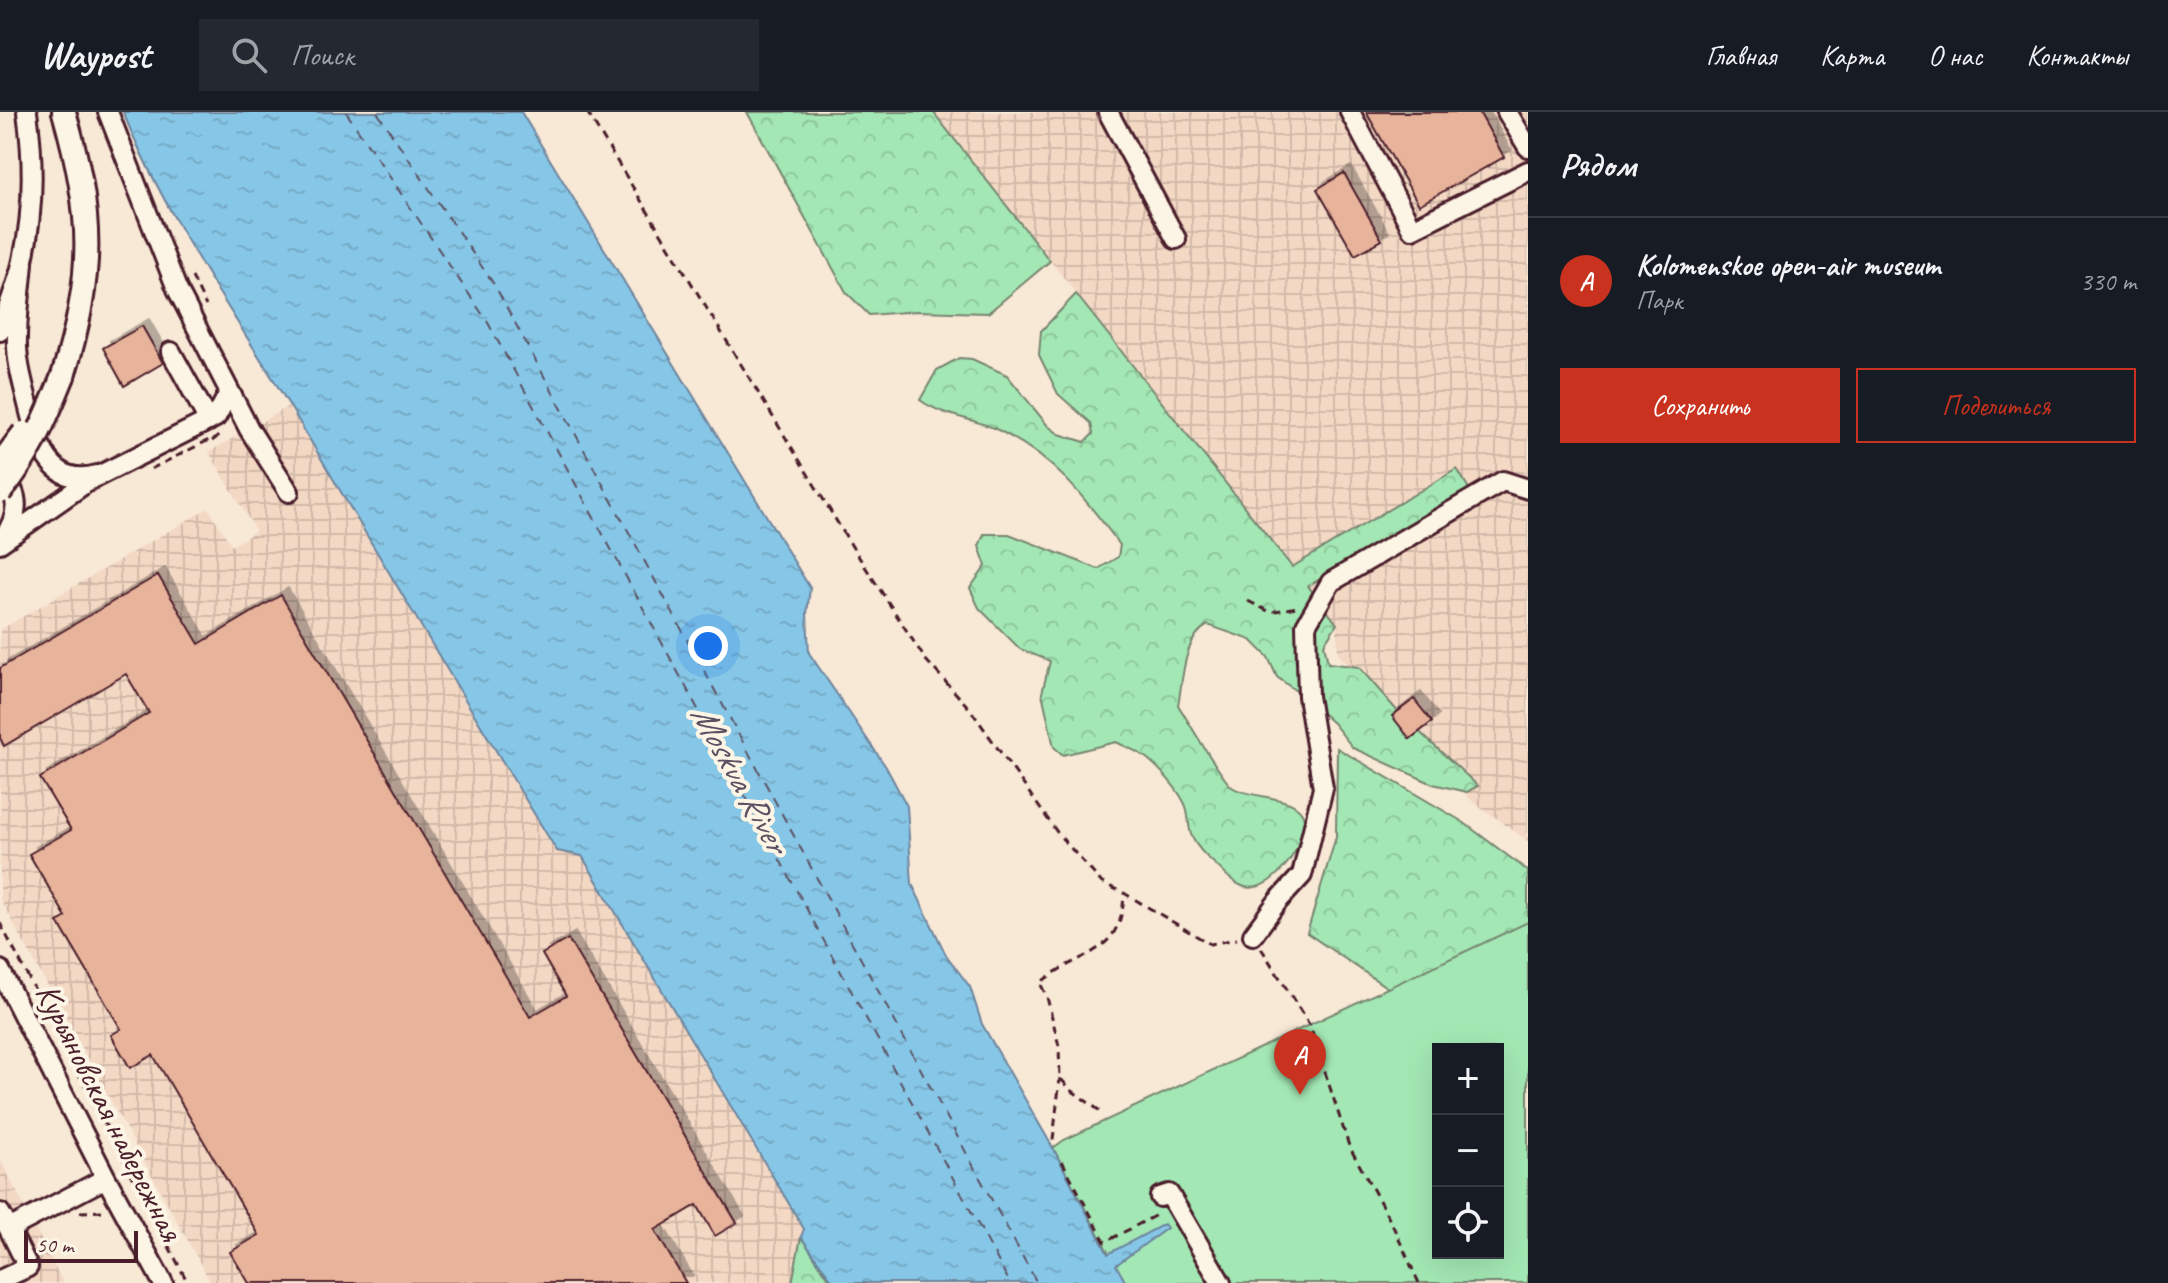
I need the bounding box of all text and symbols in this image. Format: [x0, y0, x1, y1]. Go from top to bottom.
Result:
search box [199, 19, 759, 91]
text: Waypost [40, 32, 151, 79]
icon: search [227, 33, 271, 77]
text: Поиск [291, 36, 354, 74]
text: Главная [1706, 38, 1776, 73]
text: Карта [1820, 38, 1884, 73]
text: О нас [1928, 38, 1982, 73]
text: Контакты [2026, 38, 2128, 73]
text: Рядом [1560, 143, 1636, 186]
text: Kolomenskoe open-air museum [1636, 246, 1940, 284]
text: A [1579, 265, 1593, 298]
text: 330 m [2080, 265, 2136, 298]
text: Парк [1636, 284, 1682, 317]
button: Сохранить [1560, 368, 1840, 443]
button: Поделиться [1856, 368, 2136, 443]
your location [688, 626, 728, 666]
water label: Moskva River [681, 696, 802, 864]
street label: Курьяновская набережная [26, 976, 194, 1250]
pin: A [1274, 1029, 1326, 1095]
map controls [1432, 1043, 1504, 1259]
button: + [1432, 1043, 1504, 1115]
button: − [1432, 1115, 1504, 1187]
button: locate [1432, 1187, 1504, 1259]
scale bar [24, 1227, 138, 1263]
text: 50 m [36, 1231, 73, 1259]

